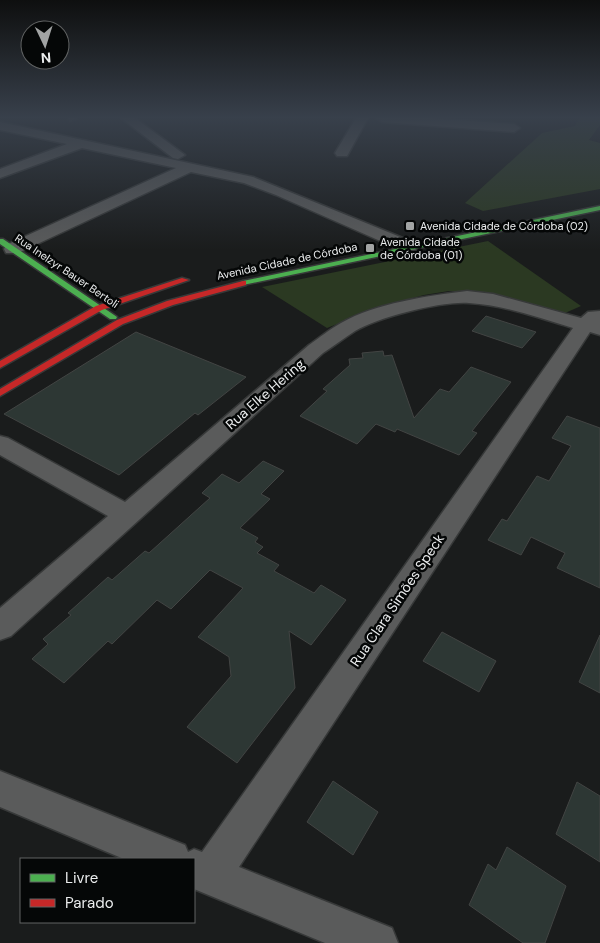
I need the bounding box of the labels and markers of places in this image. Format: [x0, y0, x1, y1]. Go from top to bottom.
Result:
place label: Avenida Cidade de Córdoba (02) [420, 219, 588, 233]
marker: Avenida Cidade de Córdoba (02) [404, 220, 416, 232]
place label: Avenida Cidade de Córdoba (01) [380, 235, 462, 262]
marker: Avenida Cidade de Córdoba (01) [364, 242, 376, 254]

